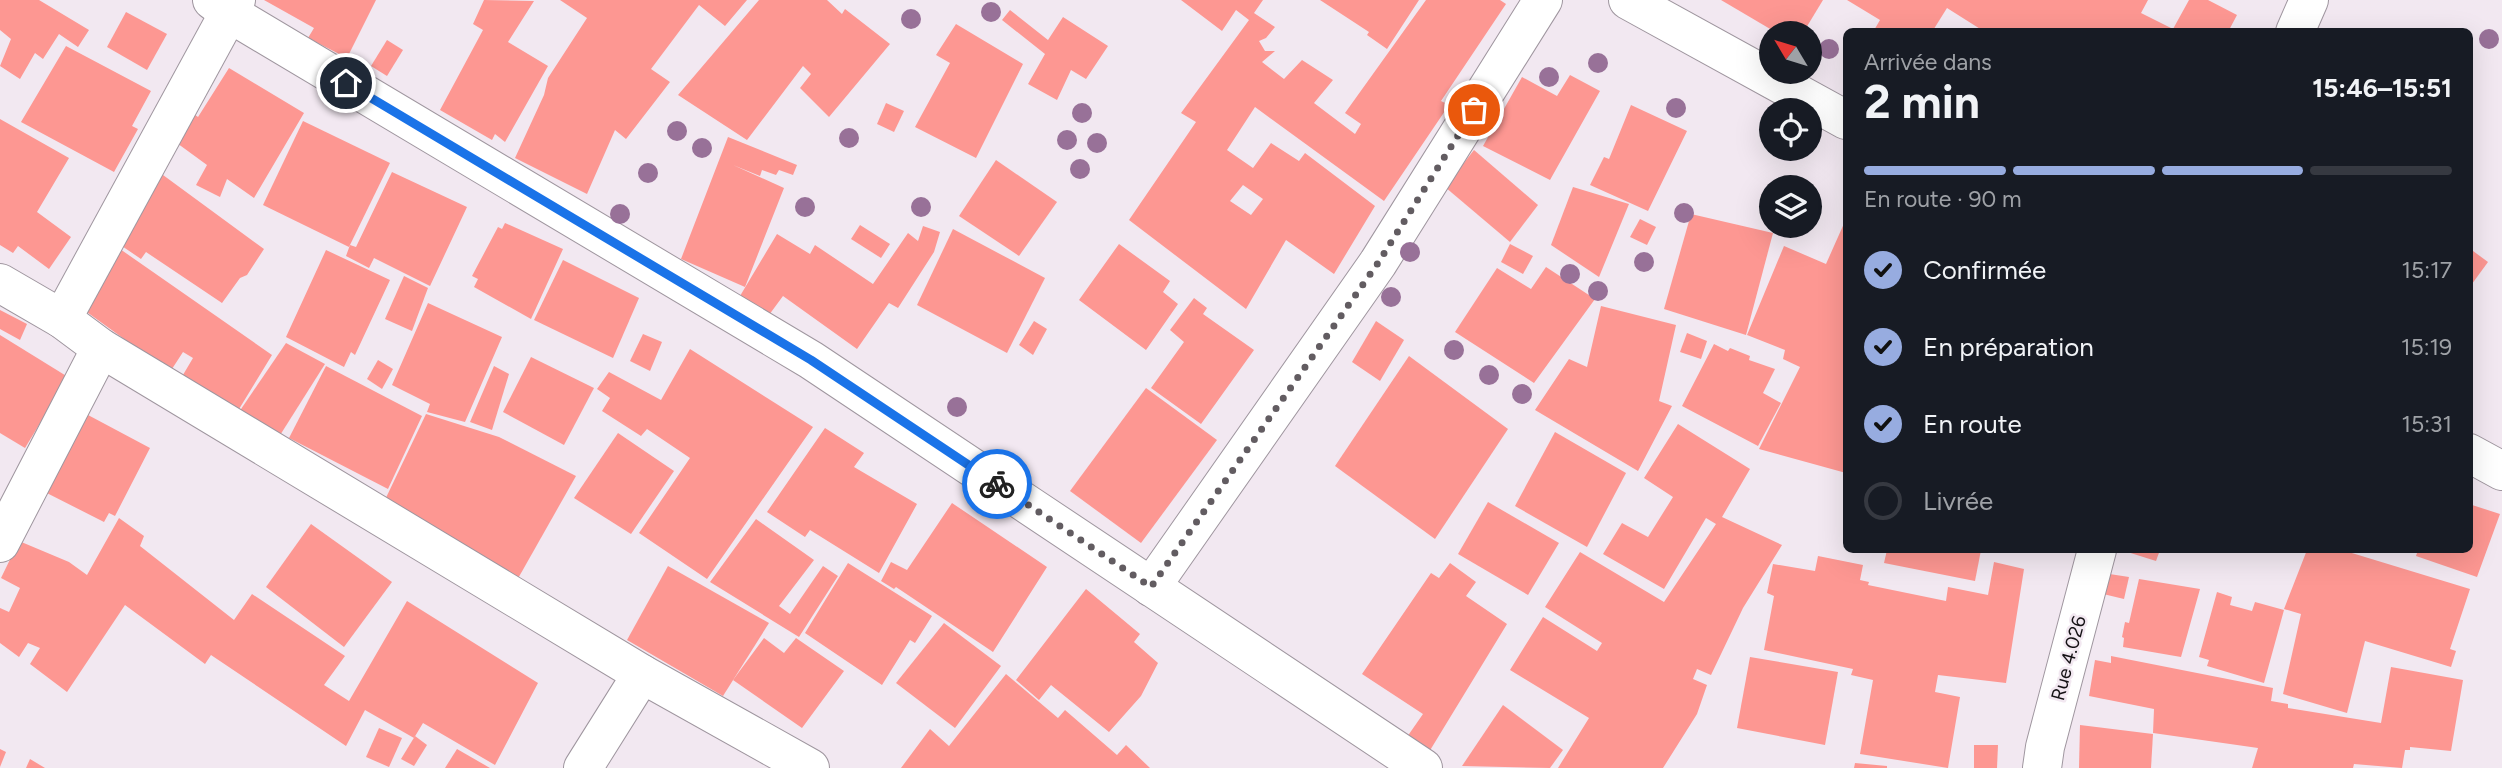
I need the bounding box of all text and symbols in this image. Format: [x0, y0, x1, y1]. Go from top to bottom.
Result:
north arrow [1759, 21, 1822, 84]
map controls [1759, 21, 1822, 238]
text: Arrivée dans [1864, 48, 1992, 76]
pin [316, 53, 376, 113]
icon: home [327, 64, 365, 102]
text: 15:46–15:51 [2312, 72, 2452, 104]
text: 2 min [1864, 74, 1980, 130]
pin [1444, 80, 1504, 140]
icon: bag [1455, 91, 1493, 129]
button: locate [1759, 98, 1822, 161]
button: layers [1759, 175, 1822, 238]
text: En route · 90 m [1864, 185, 2022, 213]
icon: check [1864, 251, 1902, 289]
text: Confirmée [1923, 254, 2046, 286]
text: 15:17 [2402, 256, 2452, 284]
icon: check [1864, 328, 1902, 366]
text: En préparation [1923, 331, 2094, 363]
text: 15:19 [2401, 333, 2452, 361]
icon: check [1864, 405, 1902, 443]
text: En route [1923, 408, 2022, 440]
text: 15:31 [2401, 410, 2452, 438]
courier [962, 449, 1032, 519]
icon: bike [978, 465, 1016, 503]
text: Livrée [1923, 485, 1993, 517]
street label: Rue 4.026 [2046, 613, 2091, 703]

